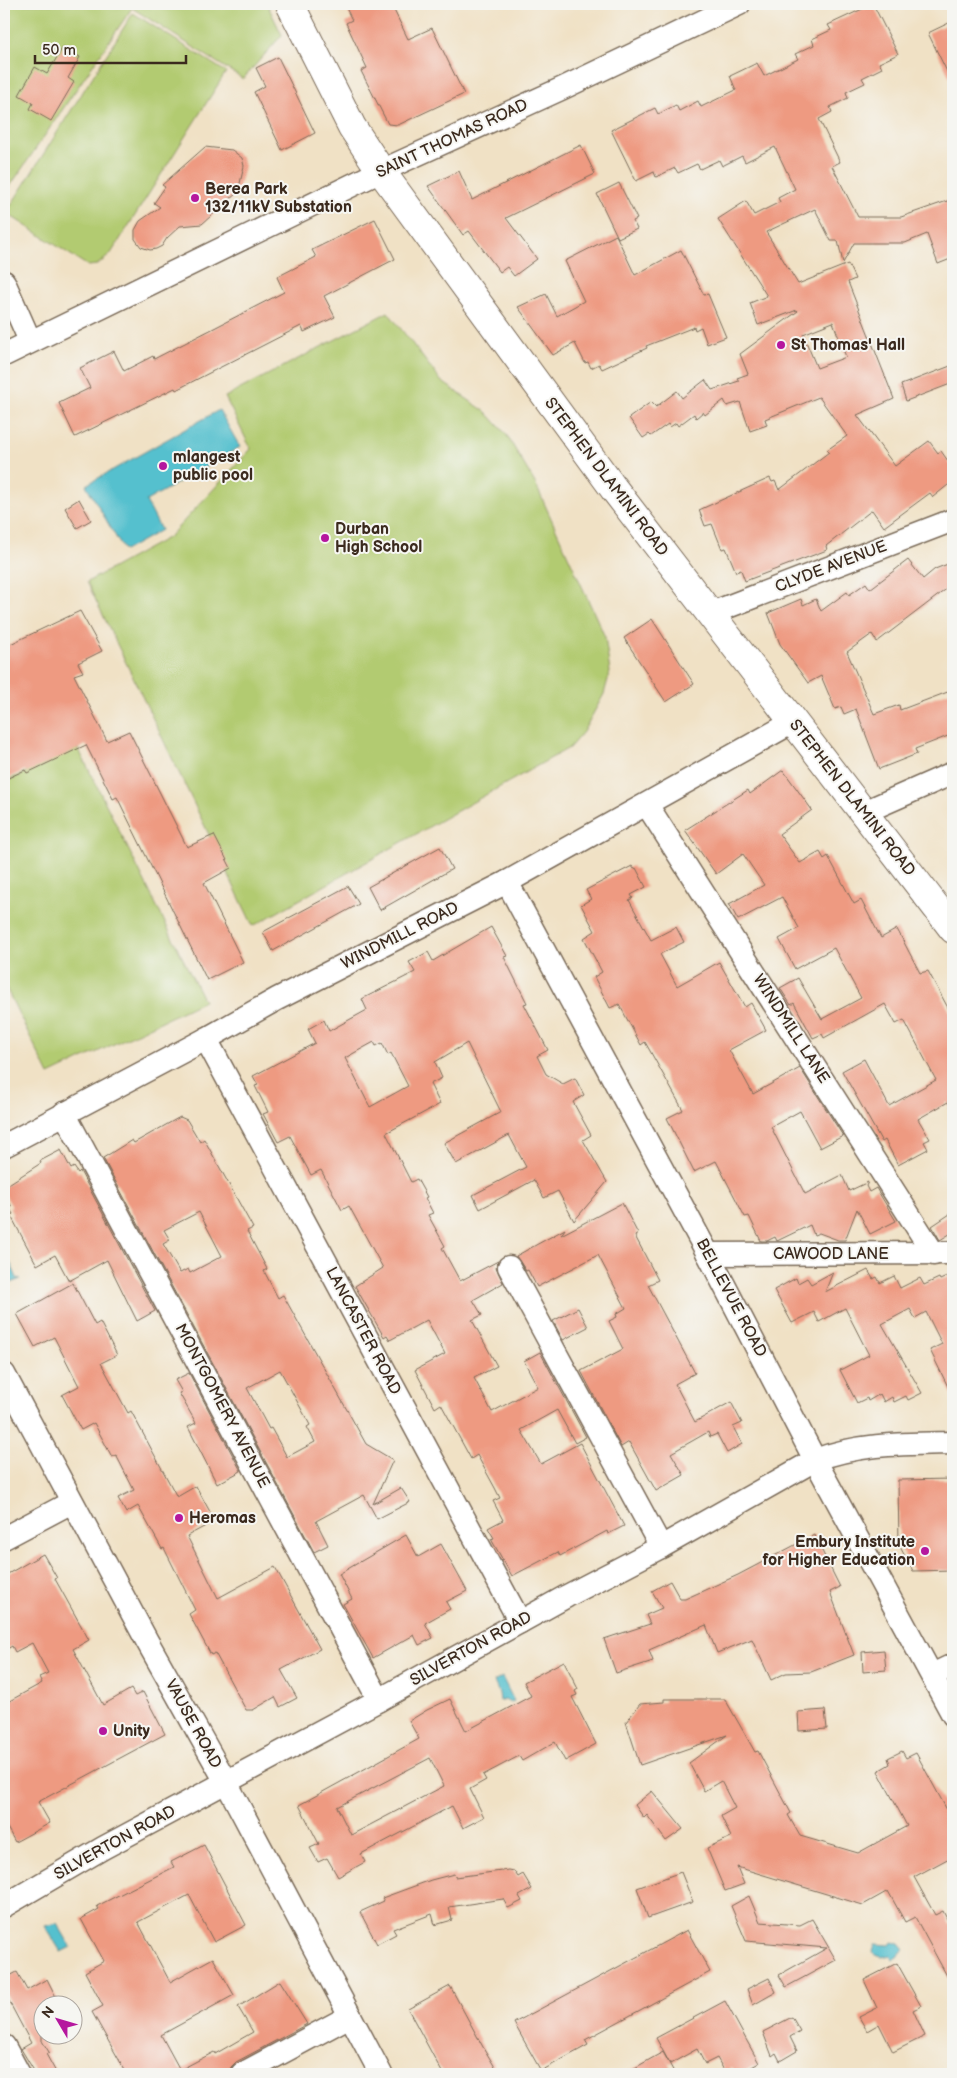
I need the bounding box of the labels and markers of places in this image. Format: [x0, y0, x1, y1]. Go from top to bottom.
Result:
place label: Berea Park 132/11kV Substation [205, 180, 352, 217]
marker: Berea Park 132/11kV Substation [189, 192, 201, 204]
place label: St Thomas' Hall [791, 336, 905, 355]
marker: St Thomas' Hall [775, 339, 787, 351]
place label: mlangest public pool [173, 448, 253, 485]
marker: mlangest public pool [157, 460, 169, 472]
place label: Durban High School [335, 520, 422, 557]
marker: Durban High School [319, 532, 331, 544]
place label: Heromas [189, 1509, 256, 1528]
marker: Heromas [173, 1512, 185, 1524]
place label: Embury Institute for Higher Education [763, 1533, 915, 1570]
marker: Embury Institute for Higher Education [919, 1545, 931, 1557]
place label: Unity [113, 1722, 151, 1741]
marker: Unity [97, 1725, 109, 1737]

